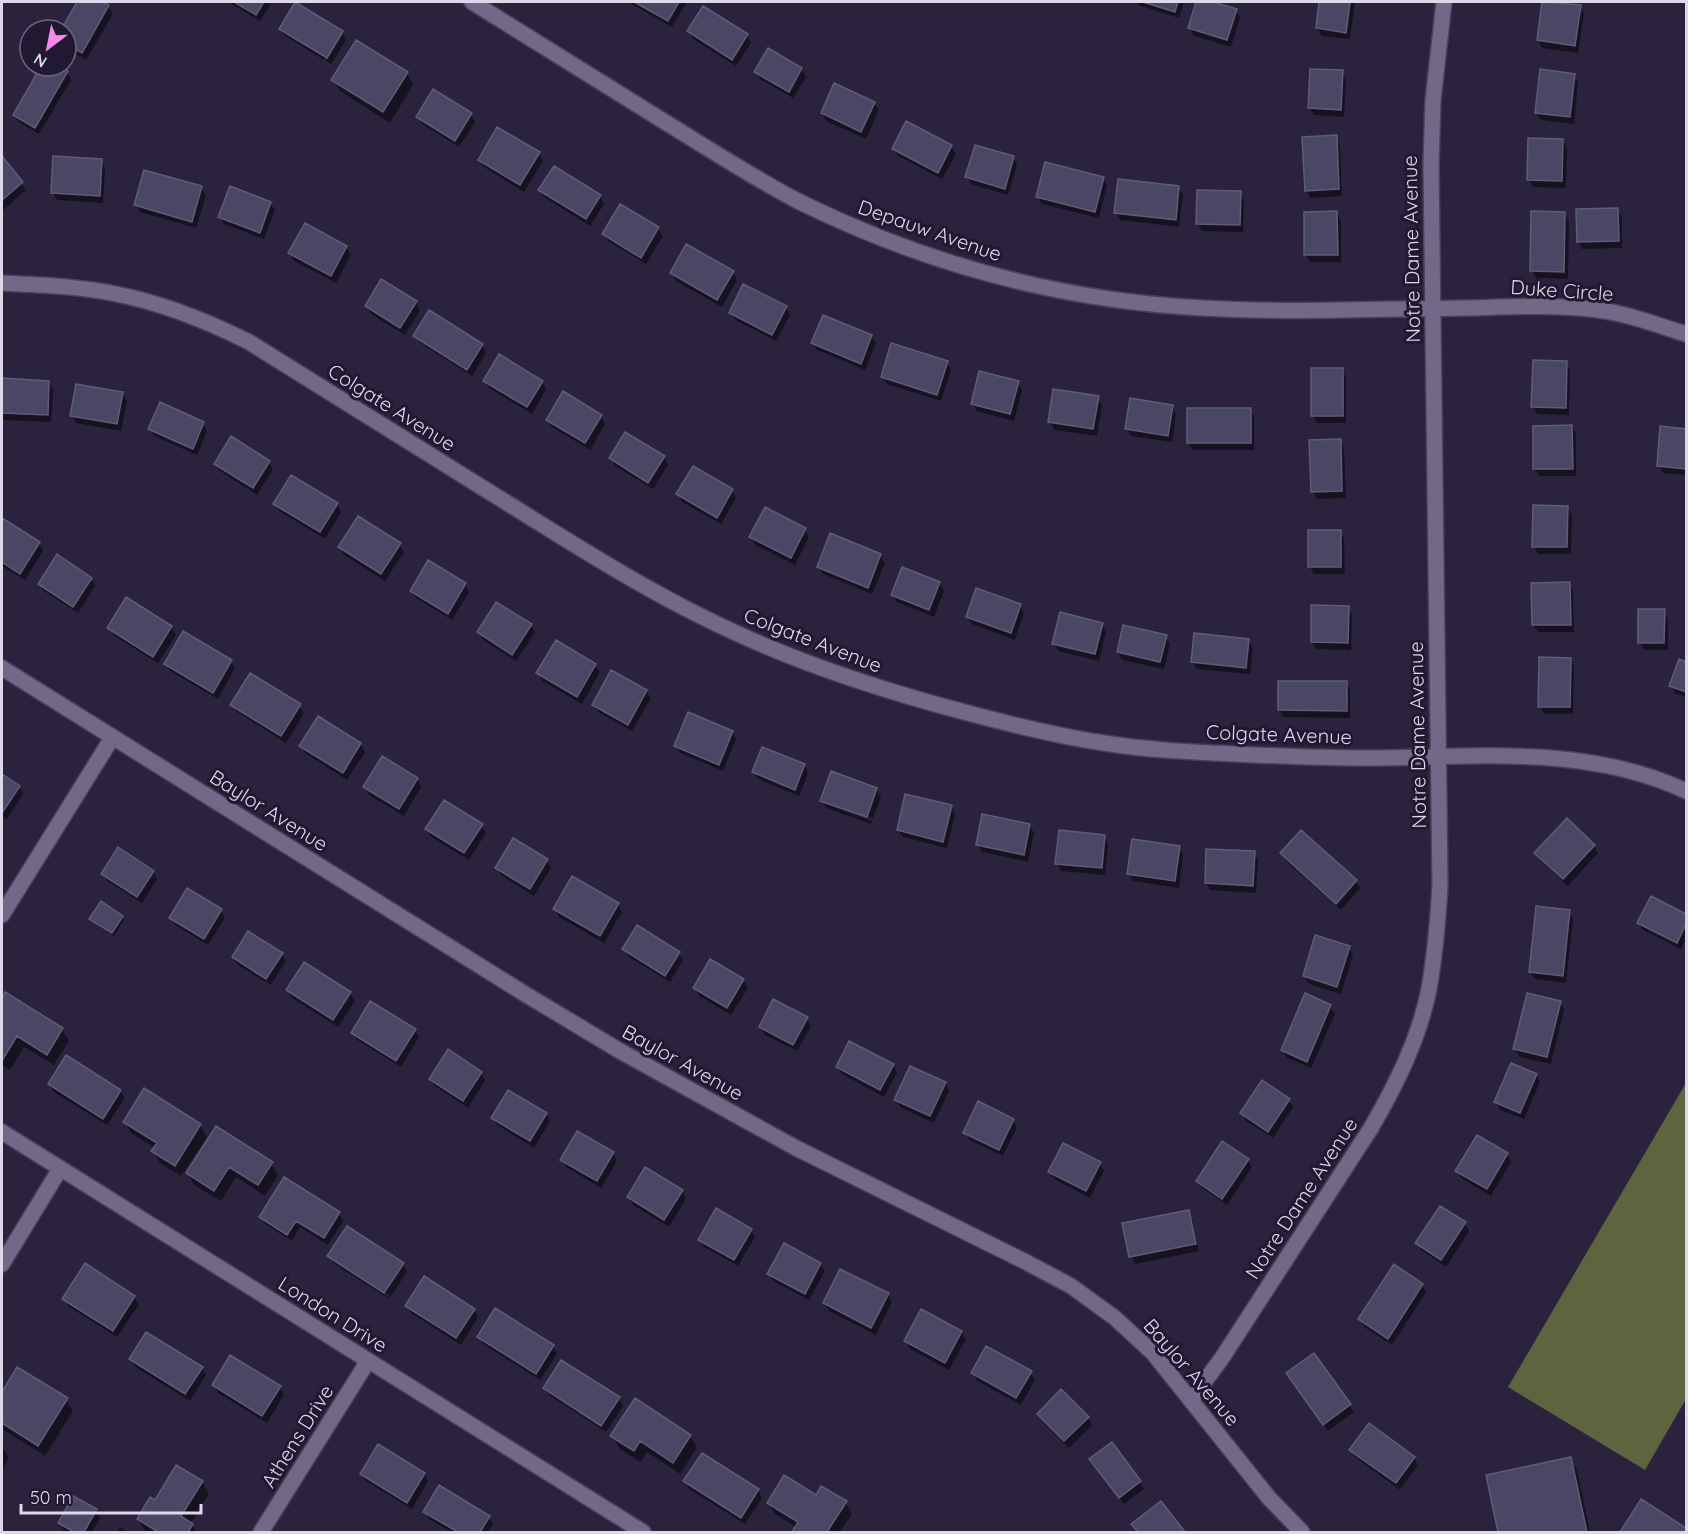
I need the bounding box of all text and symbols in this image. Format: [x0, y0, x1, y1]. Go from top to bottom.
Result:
north arrow [18, 18, 78, 78]
text: N [30, 49, 50, 72]
street label: Notre Dame Avenue [1397, 155, 1425, 343]
street label: Depauw Avenue [855, 194, 1005, 266]
street label: Duke Circle [1510, 274, 1614, 306]
street label: Colgate Avenue [324, 358, 460, 456]
street label: Colgate Avenue [740, 602, 886, 678]
street label: Notre Dame Avenue [1403, 641, 1431, 829]
street label: Colgate Avenue [1206, 719, 1352, 749]
street label: Baylor Avenue [205, 764, 333, 856]
street label: Baylor Avenue [618, 1018, 748, 1106]
street label: Notre Dame Avenue [1239, 1113, 1363, 1283]
street label: London Drive [274, 1271, 392, 1357]
street label: Baylor Avenue [1138, 1313, 1246, 1431]
street label: Athens Drive [255, 1380, 339, 1492]
scale bar [21, 1477, 201, 1515]
text: 50 m [30, 1486, 72, 1509]

